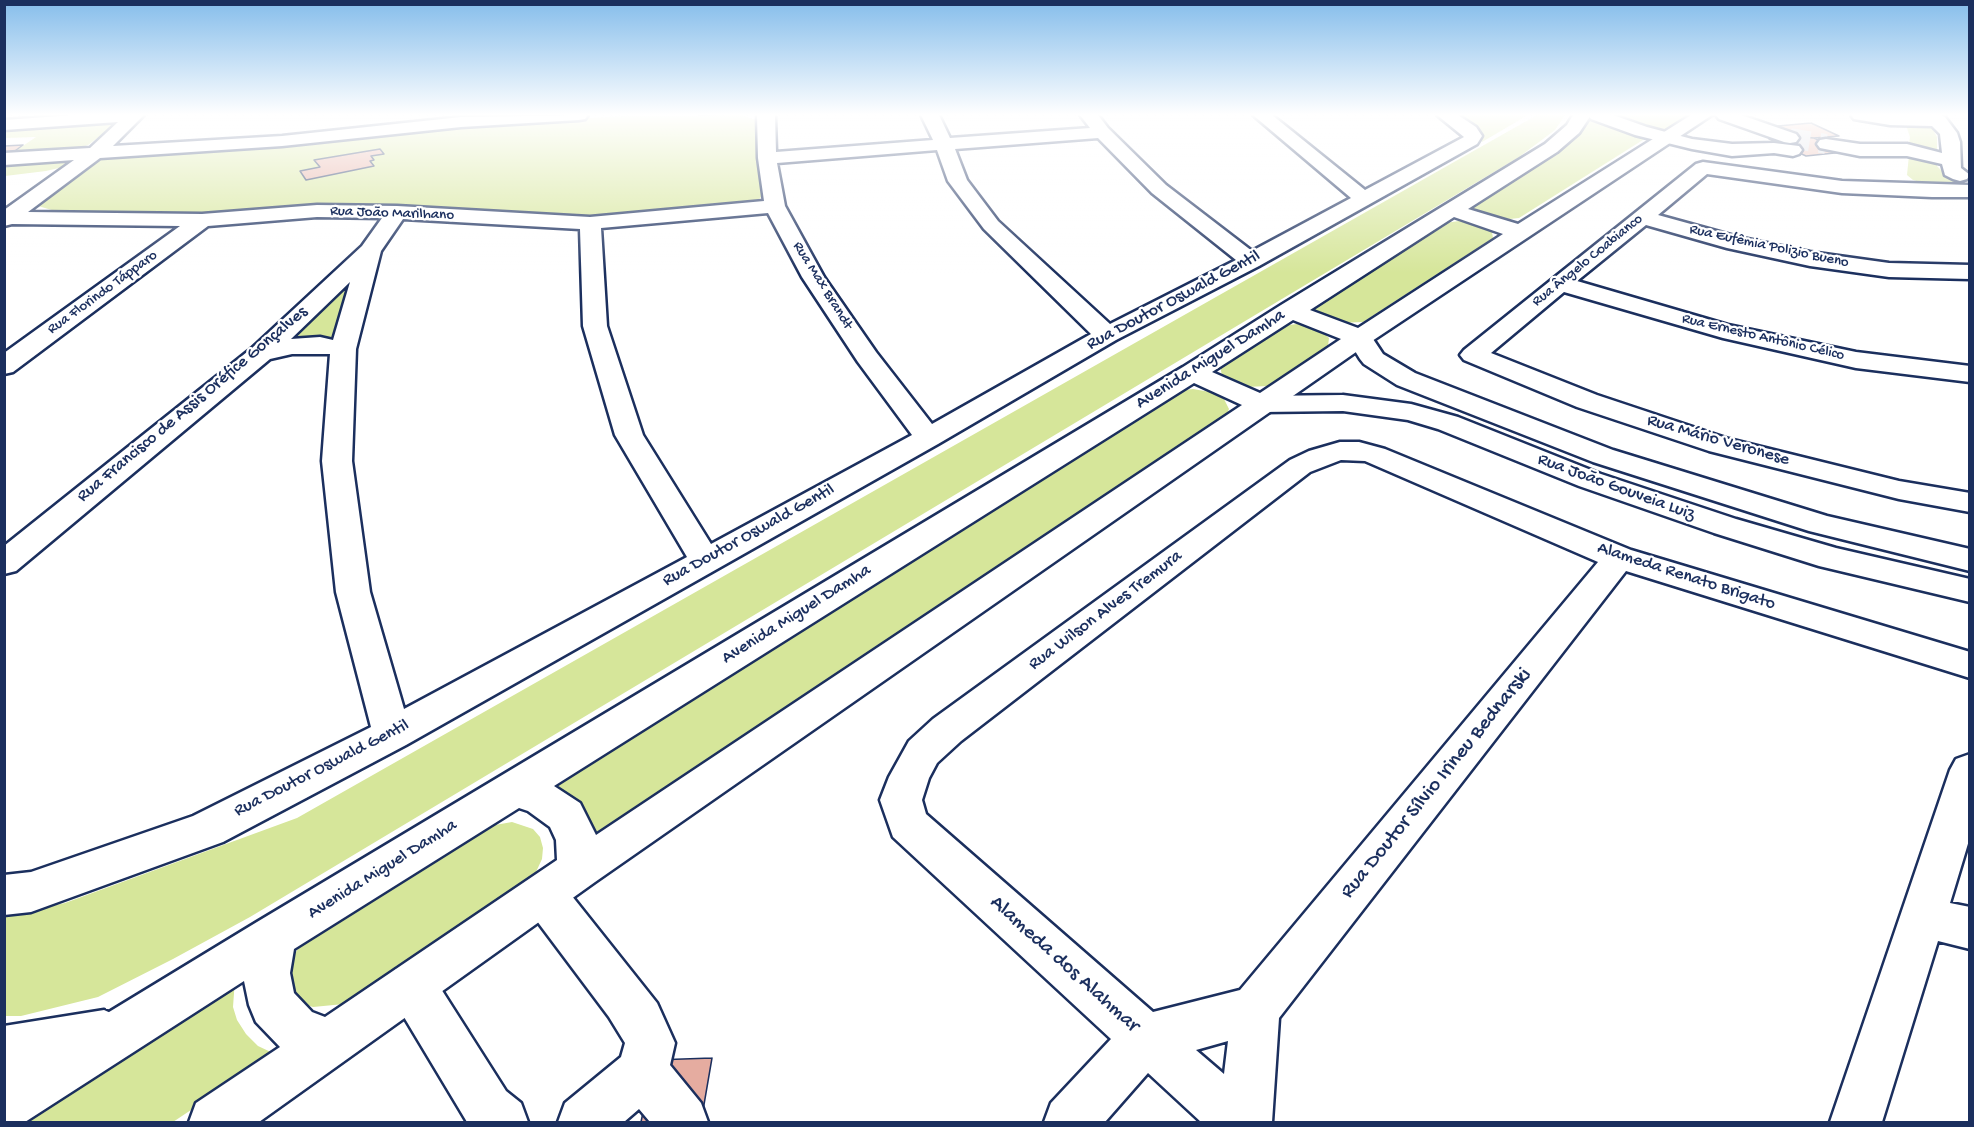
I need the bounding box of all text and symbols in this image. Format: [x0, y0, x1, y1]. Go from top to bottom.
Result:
street label: Rua João Marilhano [330, 203, 454, 225]
street label: Rua Ângelo Coabianco [1529, 211, 1647, 311]
street label: Rua Eufêmia Polizio Bueno [1688, 221, 1850, 273]
street label: Rua Max Brandt [788, 239, 856, 333]
street label: Rua Doutor Oswald Gentil [1083, 246, 1265, 356]
street label: Rua Florindo Tápparo [44, 247, 162, 339]
street label: Rua Francisco de Assis Oréfice Gonçalves [73, 302, 313, 508]
street label: Avenida Miguel Damha [1132, 305, 1290, 415]
street label: Rua Ernesto Antônio Célico [1680, 311, 1846, 365]
street label: Rua Mário Veronese [1644, 410, 1792, 472]
street label: Rua João Gouveia Luiz [1534, 449, 1698, 527]
street label: Rua Doutor Oswald Gentil [659, 480, 839, 592]
street label: Alameda Renato Brigato [1594, 538, 1778, 616]
street label: Rua Wilson Alves Tremura [1025, 546, 1187, 676]
street label: Avenida Miguel Damha [718, 560, 876, 670]
street label: Rua Doutor Sílvio Irineu Bednarski [1336, 664, 1538, 904]
street label: Rua Doutor Oswald Gentil [231, 715, 413, 823]
street label: Avenida Miguel Damha [304, 815, 462, 925]
street label: Alameda dos Alahmar [984, 891, 1144, 1039]

